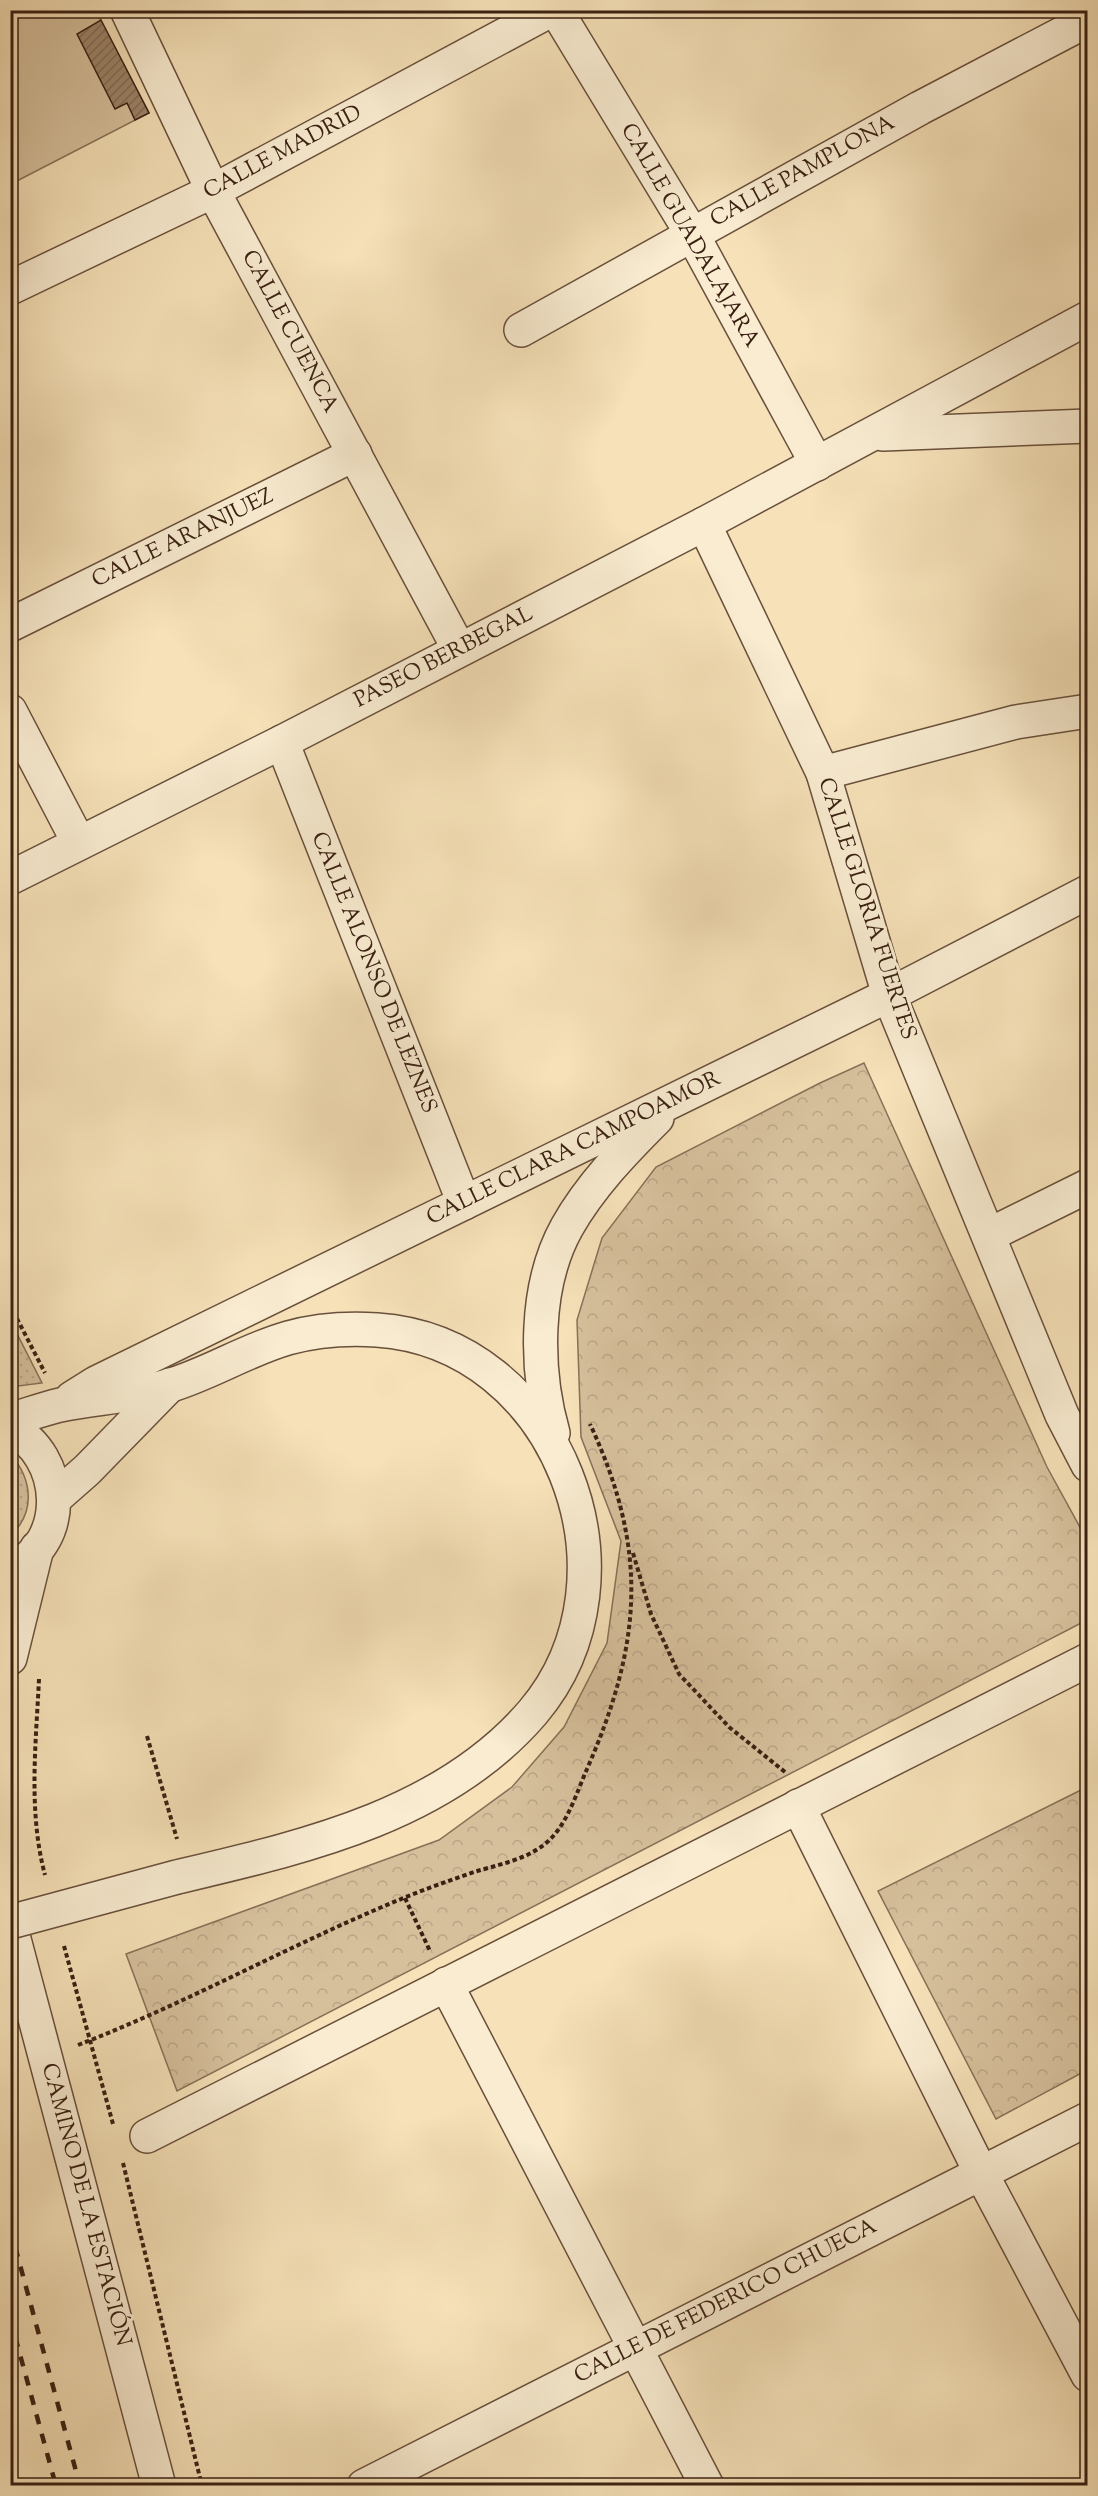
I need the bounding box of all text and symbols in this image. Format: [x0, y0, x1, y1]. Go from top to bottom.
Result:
street label: CALLE MADRID [198, 98, 368, 208]
street label: CALLE PAMPLONA [705, 108, 901, 236]
street label: CALLE GUADALAJARA [611, 118, 767, 354]
street label: CALLE CUENCA [233, 245, 346, 419]
street label: CALLE ARANJUEZ [87, 481, 279, 597]
street label: PASEO BERBEGAL [349, 599, 539, 717]
street label: CALLE GLORIA FUERTES [808, 774, 924, 1044]
street label: CALLE ALONSO DE LEZNES [302, 827, 444, 1119]
street label: CALLE CLARA CAMPOAMOR [422, 1064, 727, 1234]
street label: CAMINO DE LA ESTACIÓN [32, 2060, 139, 2350]
street label: CALLE DE FEDERICO CHUECA [569, 2211, 883, 2393]

